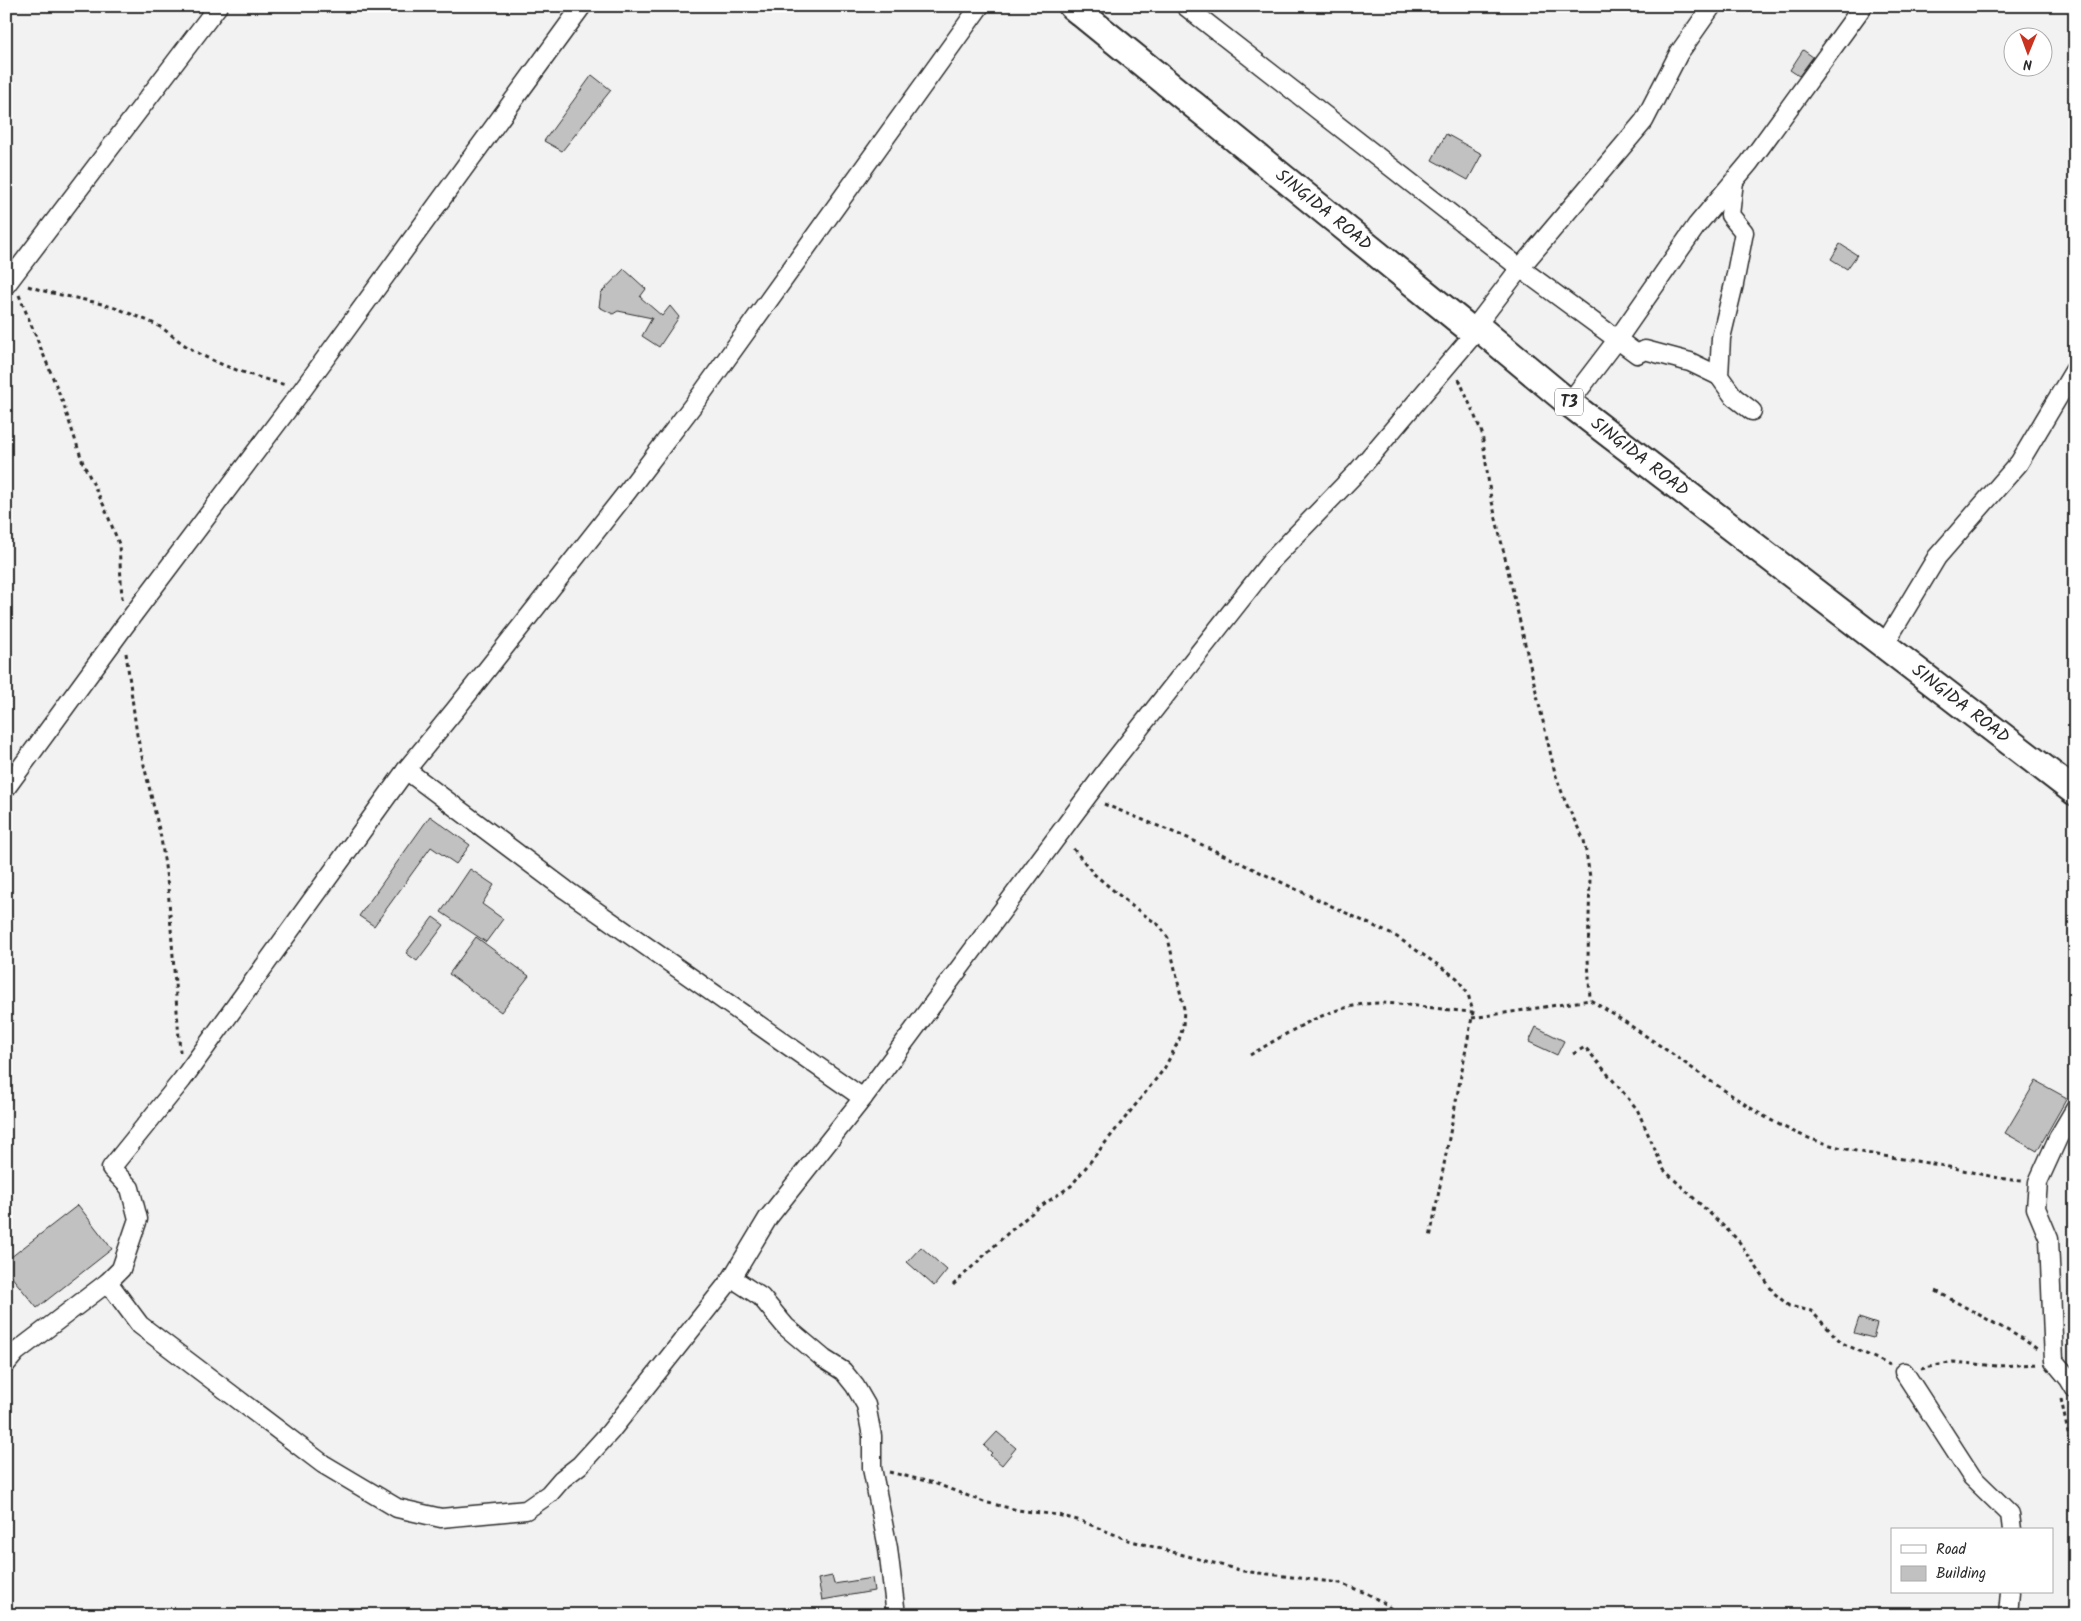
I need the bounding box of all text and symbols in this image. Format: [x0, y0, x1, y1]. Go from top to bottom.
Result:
north arrow [2004, 28, 2054, 78]
text: N [2023, 53, 2032, 75]
street label: SINGIDA ROAD [1269, 162, 1379, 259]
road number: T3 [1555, 388, 1583, 416]
street label: SINGIDA ROAD [1584, 410, 1695, 505]
street label: SINGIDA ROAD [1905, 657, 2016, 752]
legend [1891, 1528, 2054, 1594]
text: Road [1936, 1538, 1967, 1562]
text: Building [1936, 1562, 1986, 1586]

